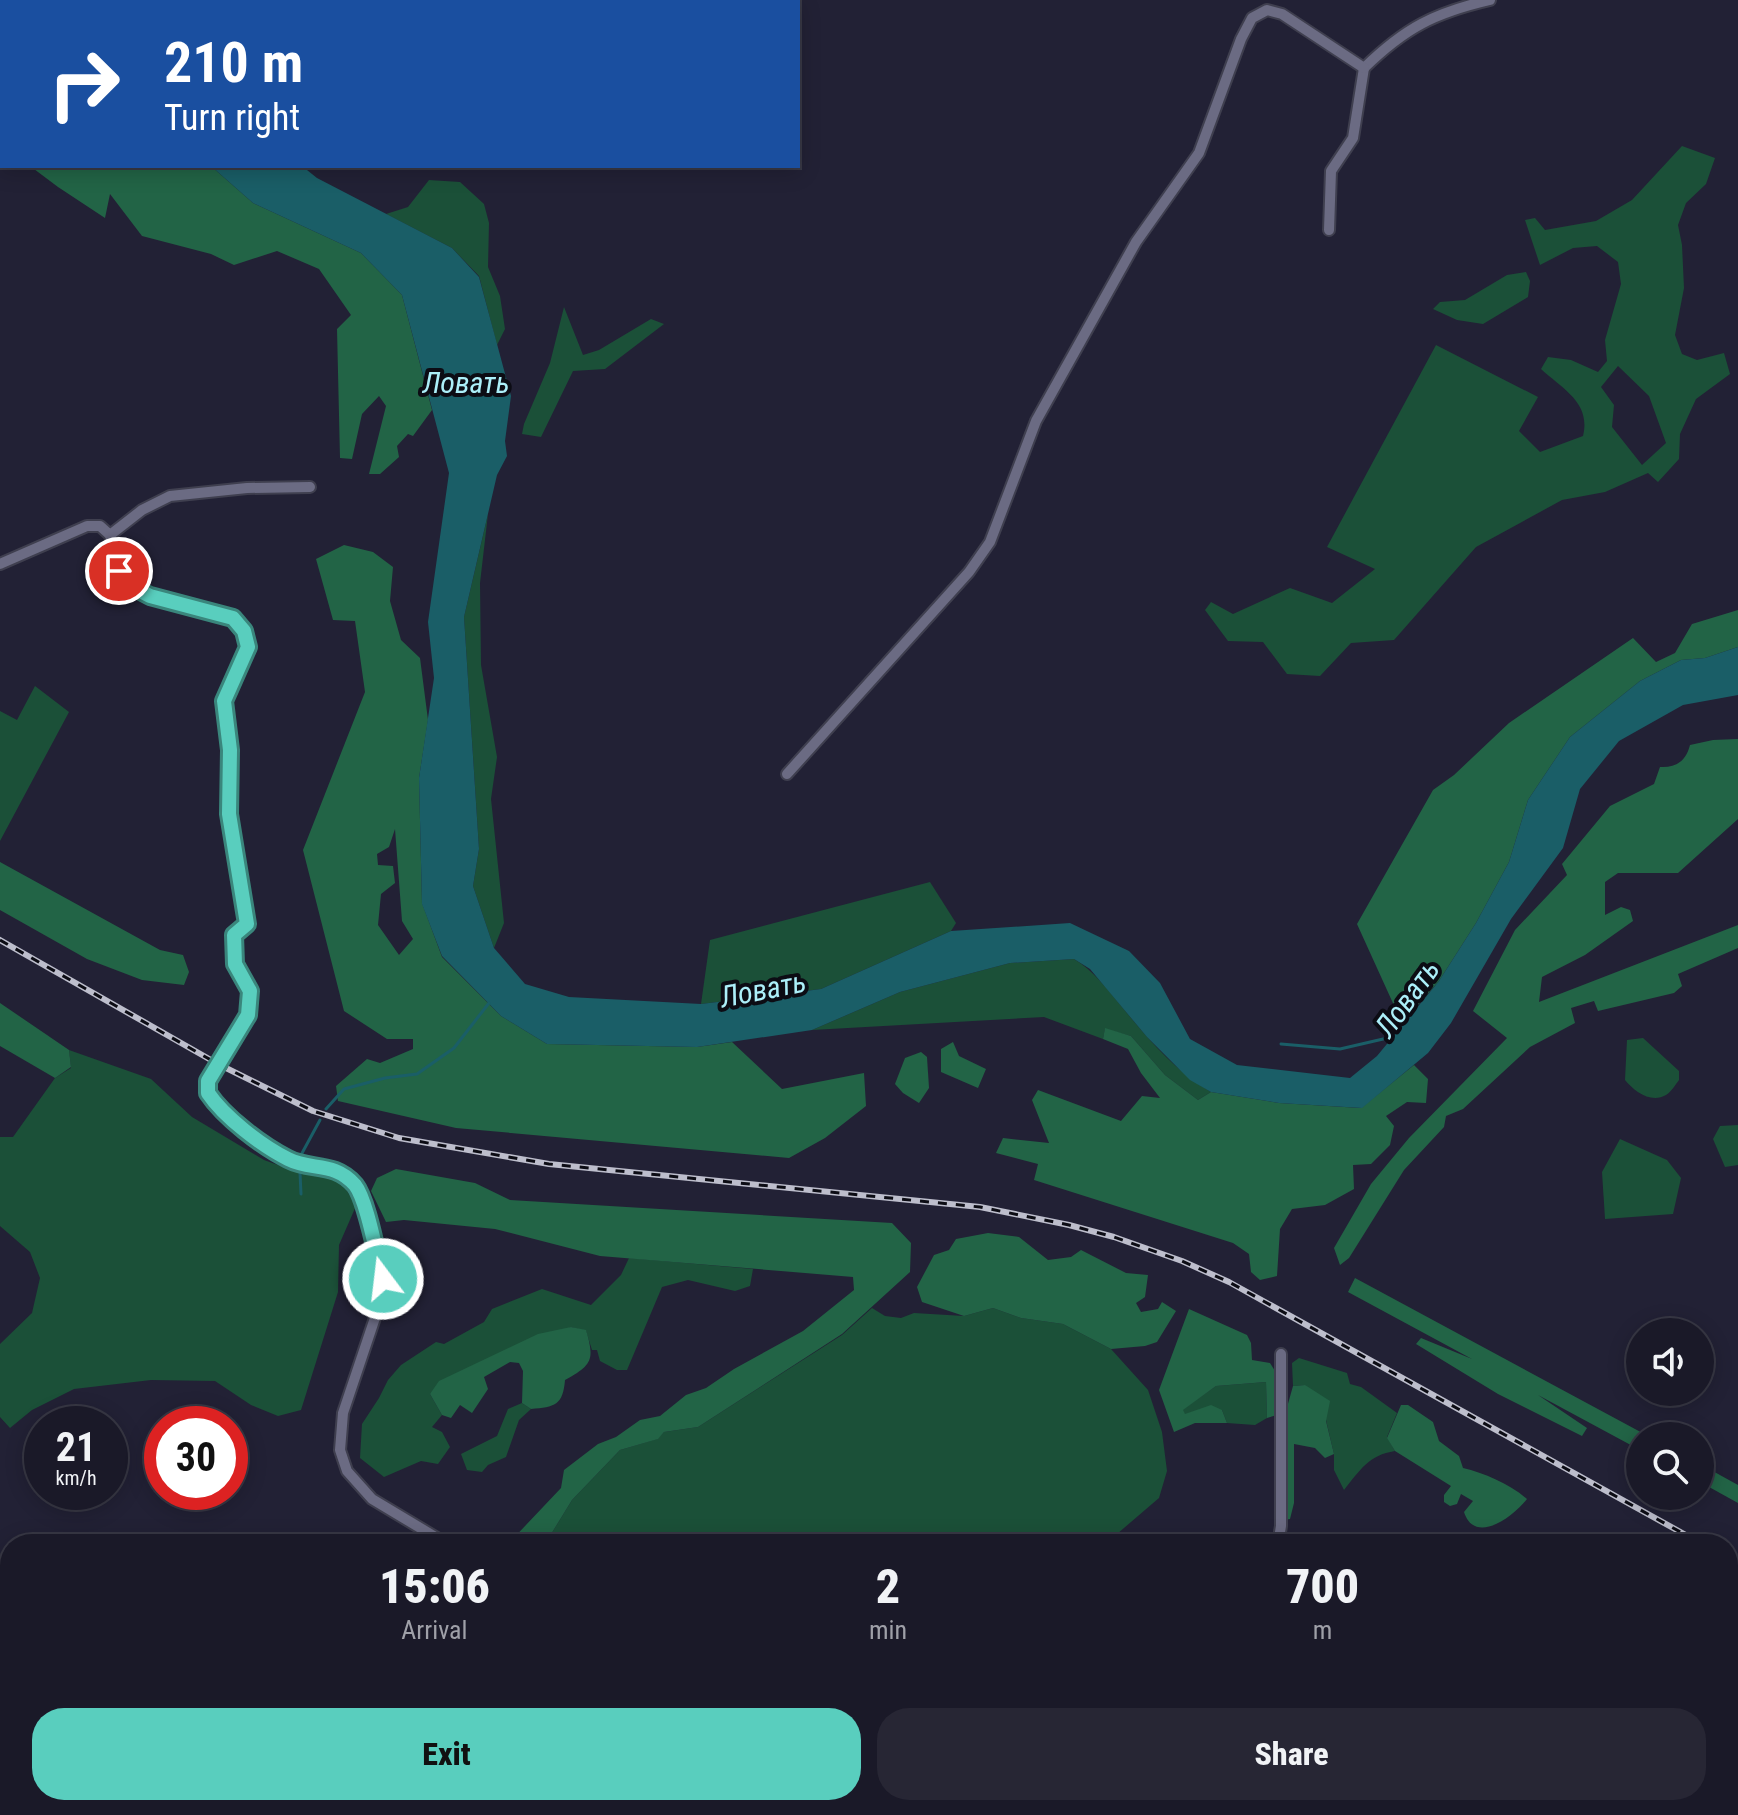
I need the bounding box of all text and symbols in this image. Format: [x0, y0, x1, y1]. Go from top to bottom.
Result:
text: 210 m [164, 30, 303, 96]
icon: right [32, 32, 136, 136]
text: Turn right [164, 97, 300, 139]
water label: Ловать [421, 365, 510, 400]
pin [85, 537, 153, 605]
icon: arrive [97, 549, 141, 593]
water label: Ловать [1367, 952, 1447, 1044]
water label: Ловать [716, 964, 809, 1015]
position arrow [341, 1237, 425, 1321]
map controls [1626, 1318, 1714, 1510]
button: sound [1626, 1318, 1714, 1406]
speed limit sign: 30 [144, 1406, 248, 1510]
button: search [1626, 1422, 1714, 1510]
text: 21 [56, 1424, 96, 1471]
text: km/h [55, 1466, 97, 1490]
text: 15:06 [379, 1558, 490, 1615]
text: 2 [876, 1558, 900, 1615]
text: 700 [1286, 1558, 1359, 1615]
text: Arrival [401, 1615, 468, 1645]
text: min [869, 1615, 907, 1645]
text: m [1313, 1615, 1332, 1645]
button: Exit [32, 1708, 861, 1800]
button: Share [877, 1708, 1706, 1800]

